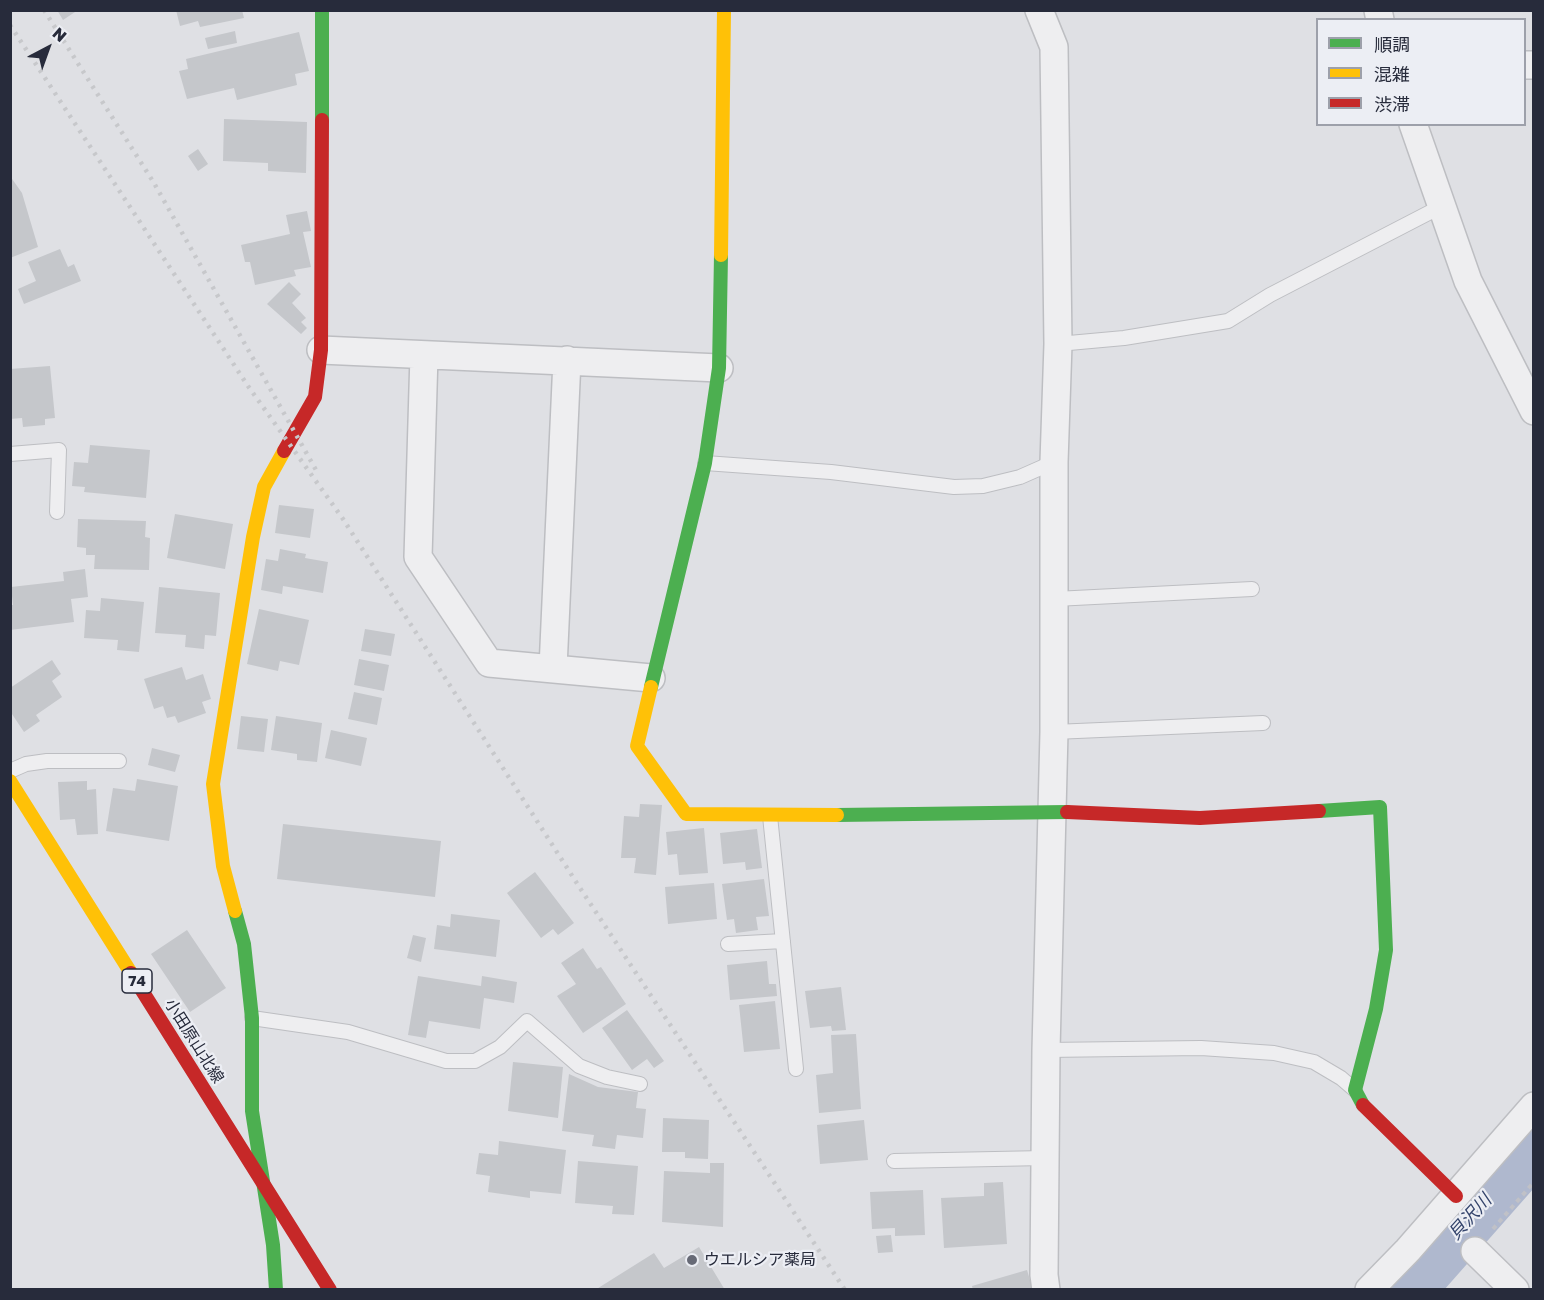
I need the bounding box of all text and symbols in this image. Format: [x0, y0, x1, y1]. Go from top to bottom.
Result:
north arrow [18, 18, 78, 78]
legend [1316, 18, 1526, 126]
text: N [49, 23, 71, 46]
text: 順調 [1374, 33, 1410, 55]
text: 混雑 [1374, 63, 1410, 85]
text: 渋滞 [1374, 93, 1410, 115]
road number: 74 [122, 969, 152, 993]
street label: 小田原山北線 [160, 995, 228, 1087]
water label: 貝沢川 [1444, 1190, 1496, 1244]
place label: ウエルシア薬局 [704, 1250, 816, 1270]
marker: ウエルシア薬局 [685, 1253, 699, 1267]

